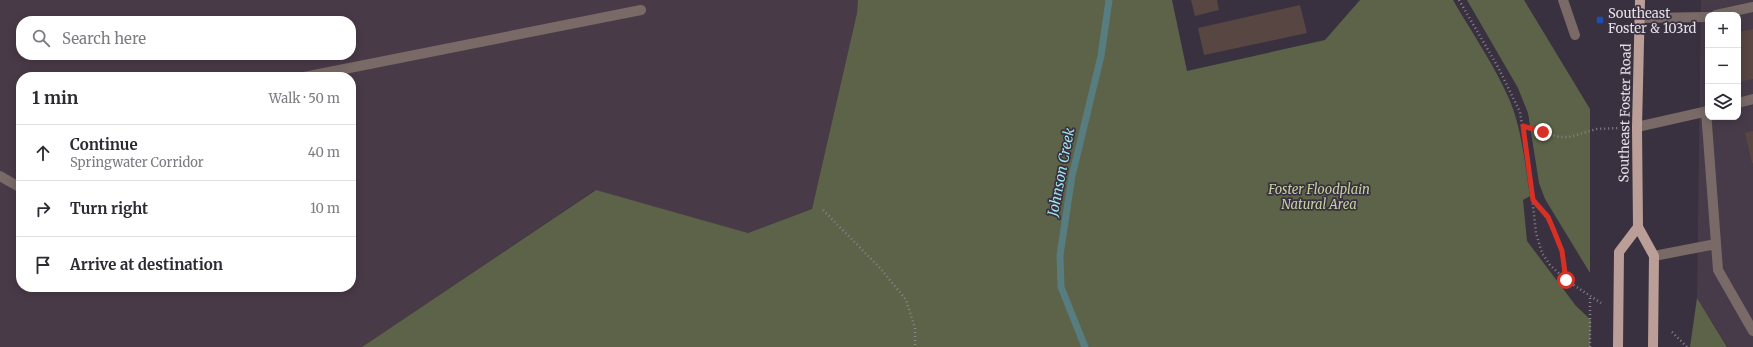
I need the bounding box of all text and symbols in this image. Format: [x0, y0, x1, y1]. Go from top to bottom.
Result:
place label: Southeast Foster & 103rd [1608, 5, 1697, 37]
map controls [1705, 12, 1741, 120]
button: + [1705, 12, 1741, 48]
marker: Southeast Foster & 103rd [1595, 15, 1605, 25]
search box [16, 16, 356, 60]
icon: search [30, 27, 52, 49]
text: Search here [62, 29, 146, 48]
street label: Southeast Foster Road [1615, 43, 1635, 183]
button: − [1705, 48, 1741, 84]
button: layers [1705, 84, 1741, 120]
text: 1 min [32, 87, 78, 109]
text: Walk · 50 m [269, 90, 340, 107]
route end [1534, 123, 1552, 141]
water label: Johnson Creek [1043, 126, 1078, 220]
text: Continue [70, 135, 138, 154]
icon: ahead [32, 142, 54, 164]
text: 40 m [308, 144, 340, 161]
text: Springwater Corridor [70, 154, 204, 171]
park label: Foster Floodplain Natural Area [1267, 181, 1370, 213]
icon: right [32, 198, 54, 220]
text: Turn right [70, 199, 148, 218]
text: 10 m [310, 200, 340, 217]
icon: arrive [32, 254, 54, 276]
text: Arrive at destination [70, 255, 223, 274]
route start [1557, 271, 1575, 289]

